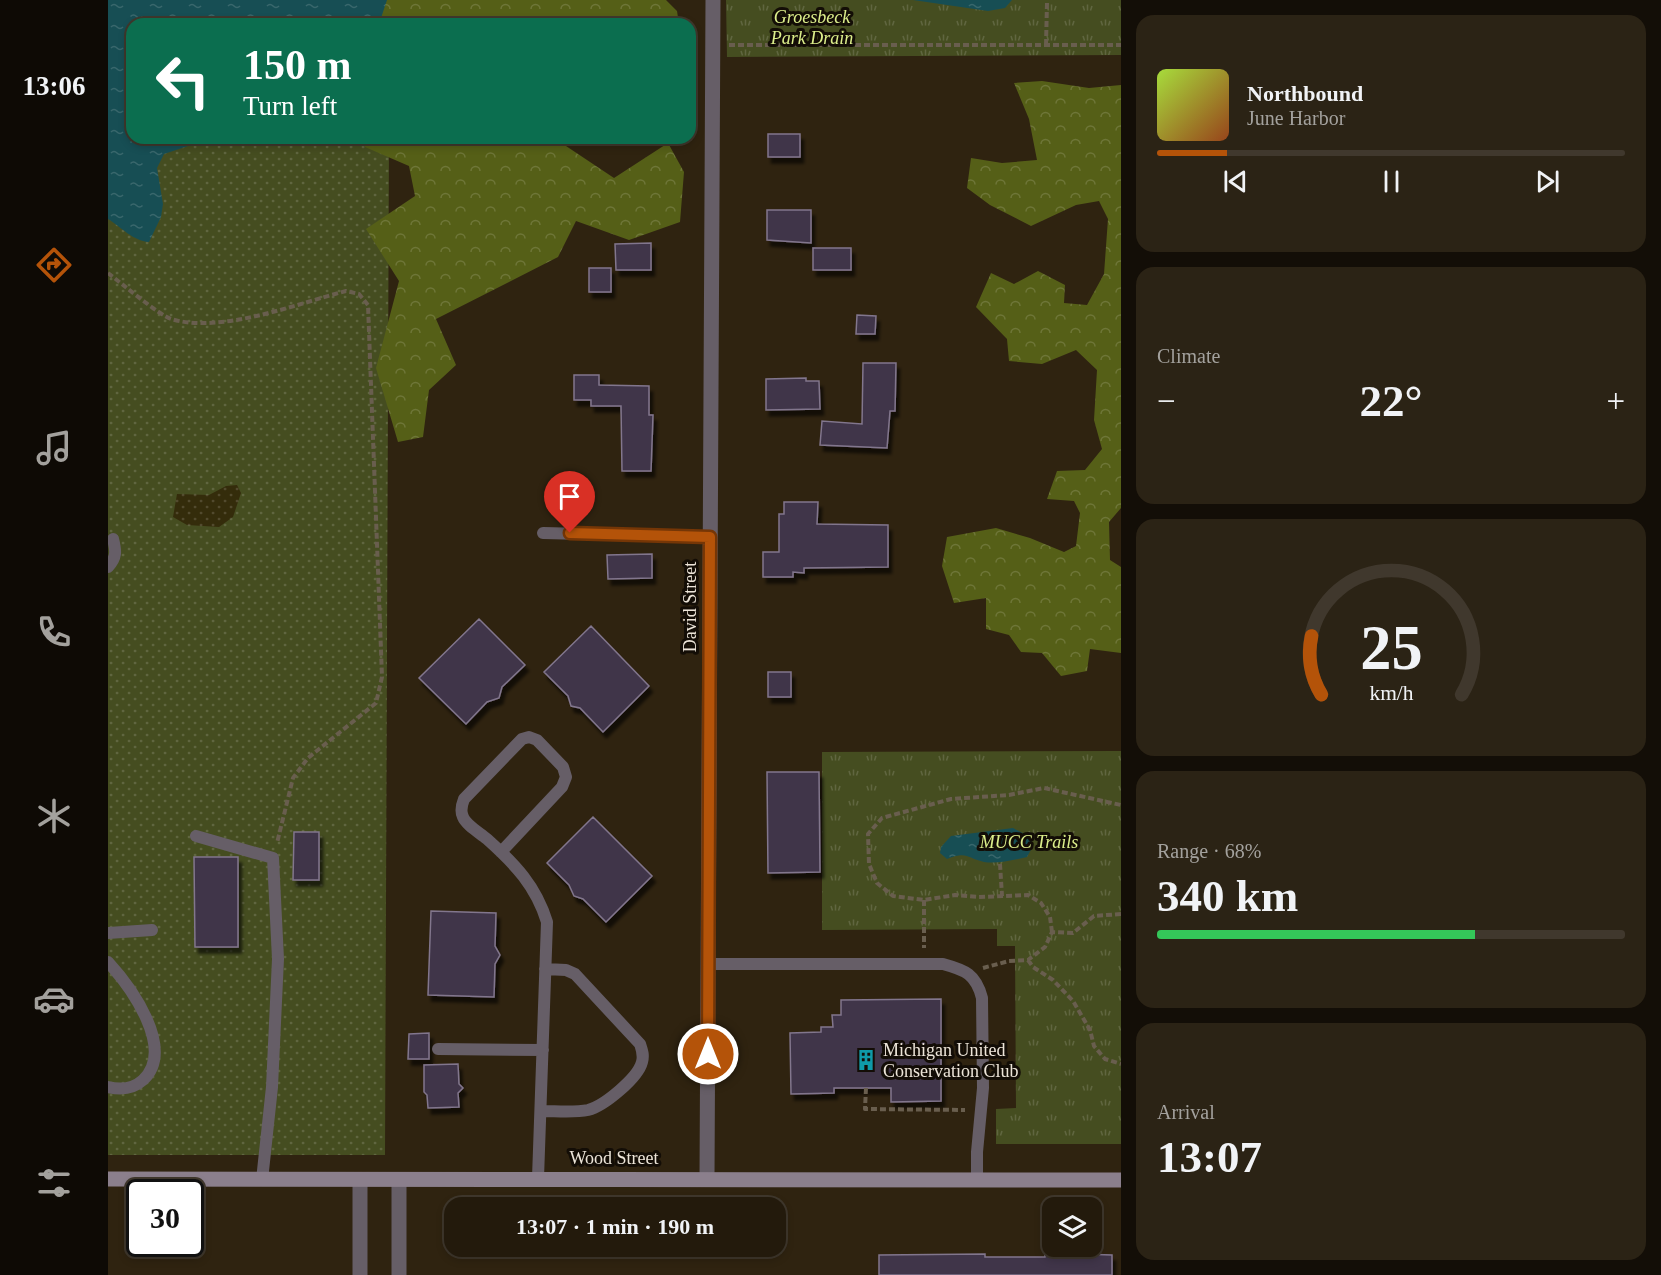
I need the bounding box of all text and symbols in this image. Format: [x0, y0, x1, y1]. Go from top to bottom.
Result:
park label: Groesbeck Park Drain [770, 7, 853, 48]
icon: left [144, 42, 222, 120]
text: 150 m [243, 42, 352, 88]
text: 13:06 [23, 71, 86, 101]
text: Northbound [1247, 81, 1363, 106]
text: Turn left [243, 91, 337, 121]
text: June Harbor [1247, 107, 1345, 129]
icon: previous [1219, 165, 1252, 198]
icon: pause [1375, 165, 1408, 198]
icon: next [1531, 165, 1564, 198]
icon: directions [33, 244, 75, 286]
text: Climate [1157, 345, 1220, 367]
text: 22° [1360, 376, 1423, 426]
text: − [1157, 383, 1176, 419]
text: + [1606, 383, 1625, 419]
icon: music [33, 427, 75, 469]
pin [544, 471, 595, 533]
icon: arrive [553, 480, 586, 513]
street label: David Street [680, 562, 700, 652]
icon: phone [33, 611, 75, 653]
text: 25 [1360, 613, 1422, 682]
text: km/h [1369, 681, 1413, 705]
icon: climate [33, 795, 75, 837]
park label: MUCC Trails [979, 832, 1078, 852]
text: Range · 68% [1157, 840, 1261, 862]
text: 340 km [1157, 871, 1298, 921]
icon: car [33, 978, 75, 1020]
position arrow [676, 1022, 740, 1086]
place label: Michigan United Conservation Club [883, 1040, 1019, 1081]
building icon: Michigan United Conservation Club [854, 1048, 878, 1072]
text: Arrival [1157, 1101, 1215, 1123]
text: 13:07 [1157, 1132, 1262, 1182]
street label: Wood Street [569, 1148, 659, 1168]
icon: filters [33, 1162, 75, 1204]
speed limit sign: 30 [126, 1179, 204, 1257]
map controls [1042, 1197, 1102, 1257]
button: layers [1042, 1197, 1102, 1257]
text: 13:07 · 1 min · 190 m [516, 1214, 714, 1239]

